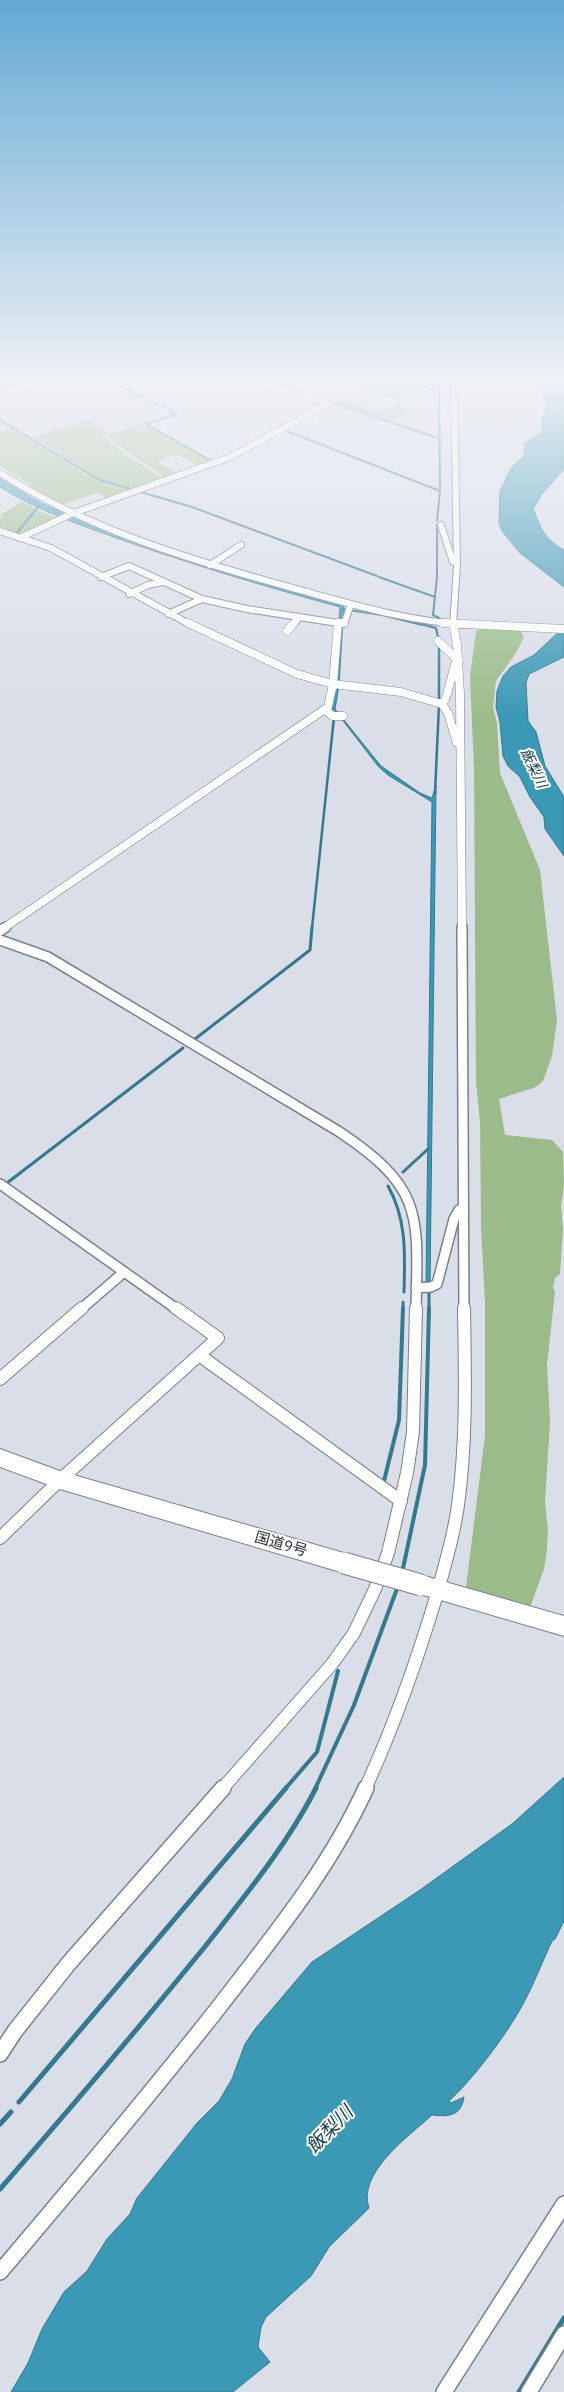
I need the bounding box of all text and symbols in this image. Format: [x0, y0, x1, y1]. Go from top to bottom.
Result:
water label: 飯梨川 [517, 745, 552, 793]
street label: 国道9号 [253, 1527, 310, 1560]
water label: 飯梨川 [301, 2099, 359, 2158]

